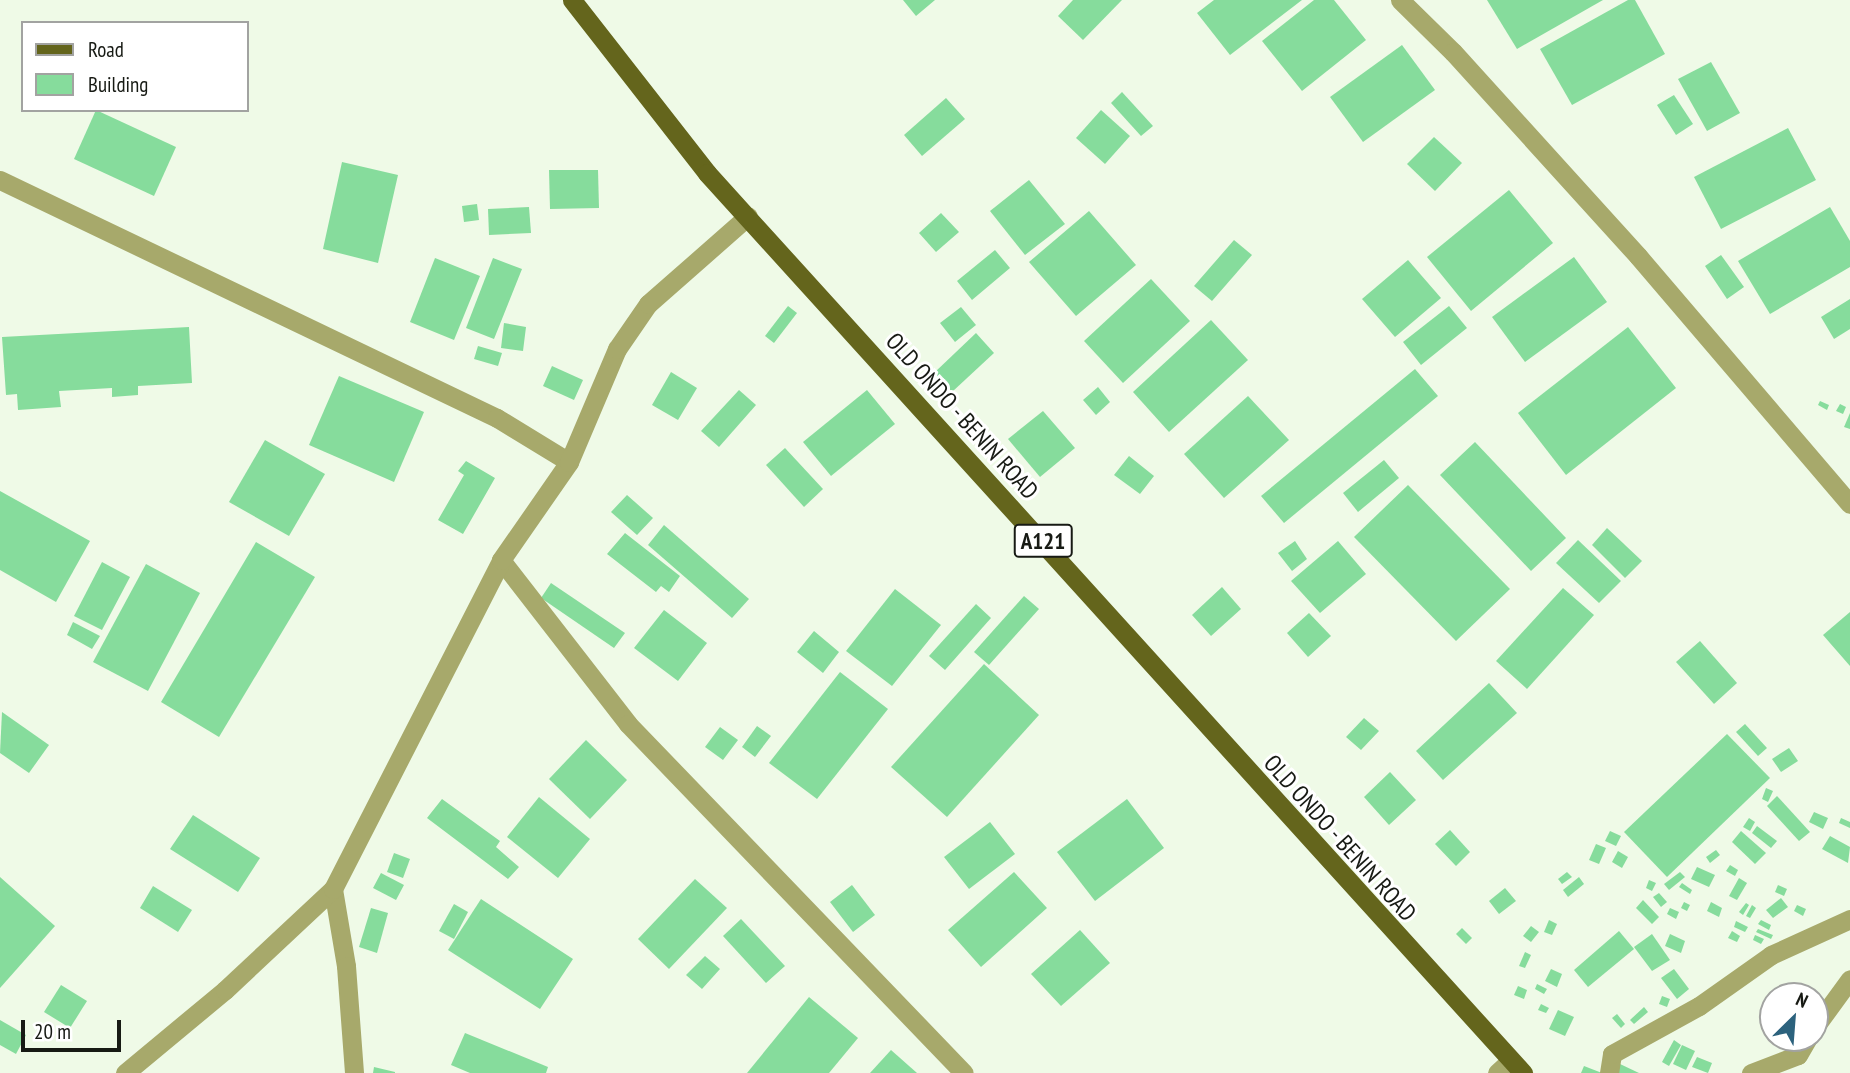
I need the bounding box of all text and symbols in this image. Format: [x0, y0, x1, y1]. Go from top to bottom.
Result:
legend [21, 21, 248, 112]
text: Road [88, 36, 124, 63]
text: Building [88, 71, 148, 98]
street label: OLD ONDO - BENIN ROAD [879, 326, 1045, 506]
road number: A121 [1013, 522, 1073, 561]
street label: OLD ONDO - BENIN ROAD [1257, 748, 1423, 928]
north arrow [1759, 982, 1829, 1052]
text: N [1792, 987, 1812, 1013]
scale bar [24, 1006, 124, 1050]
text: 20 m [34, 1018, 71, 1045]

